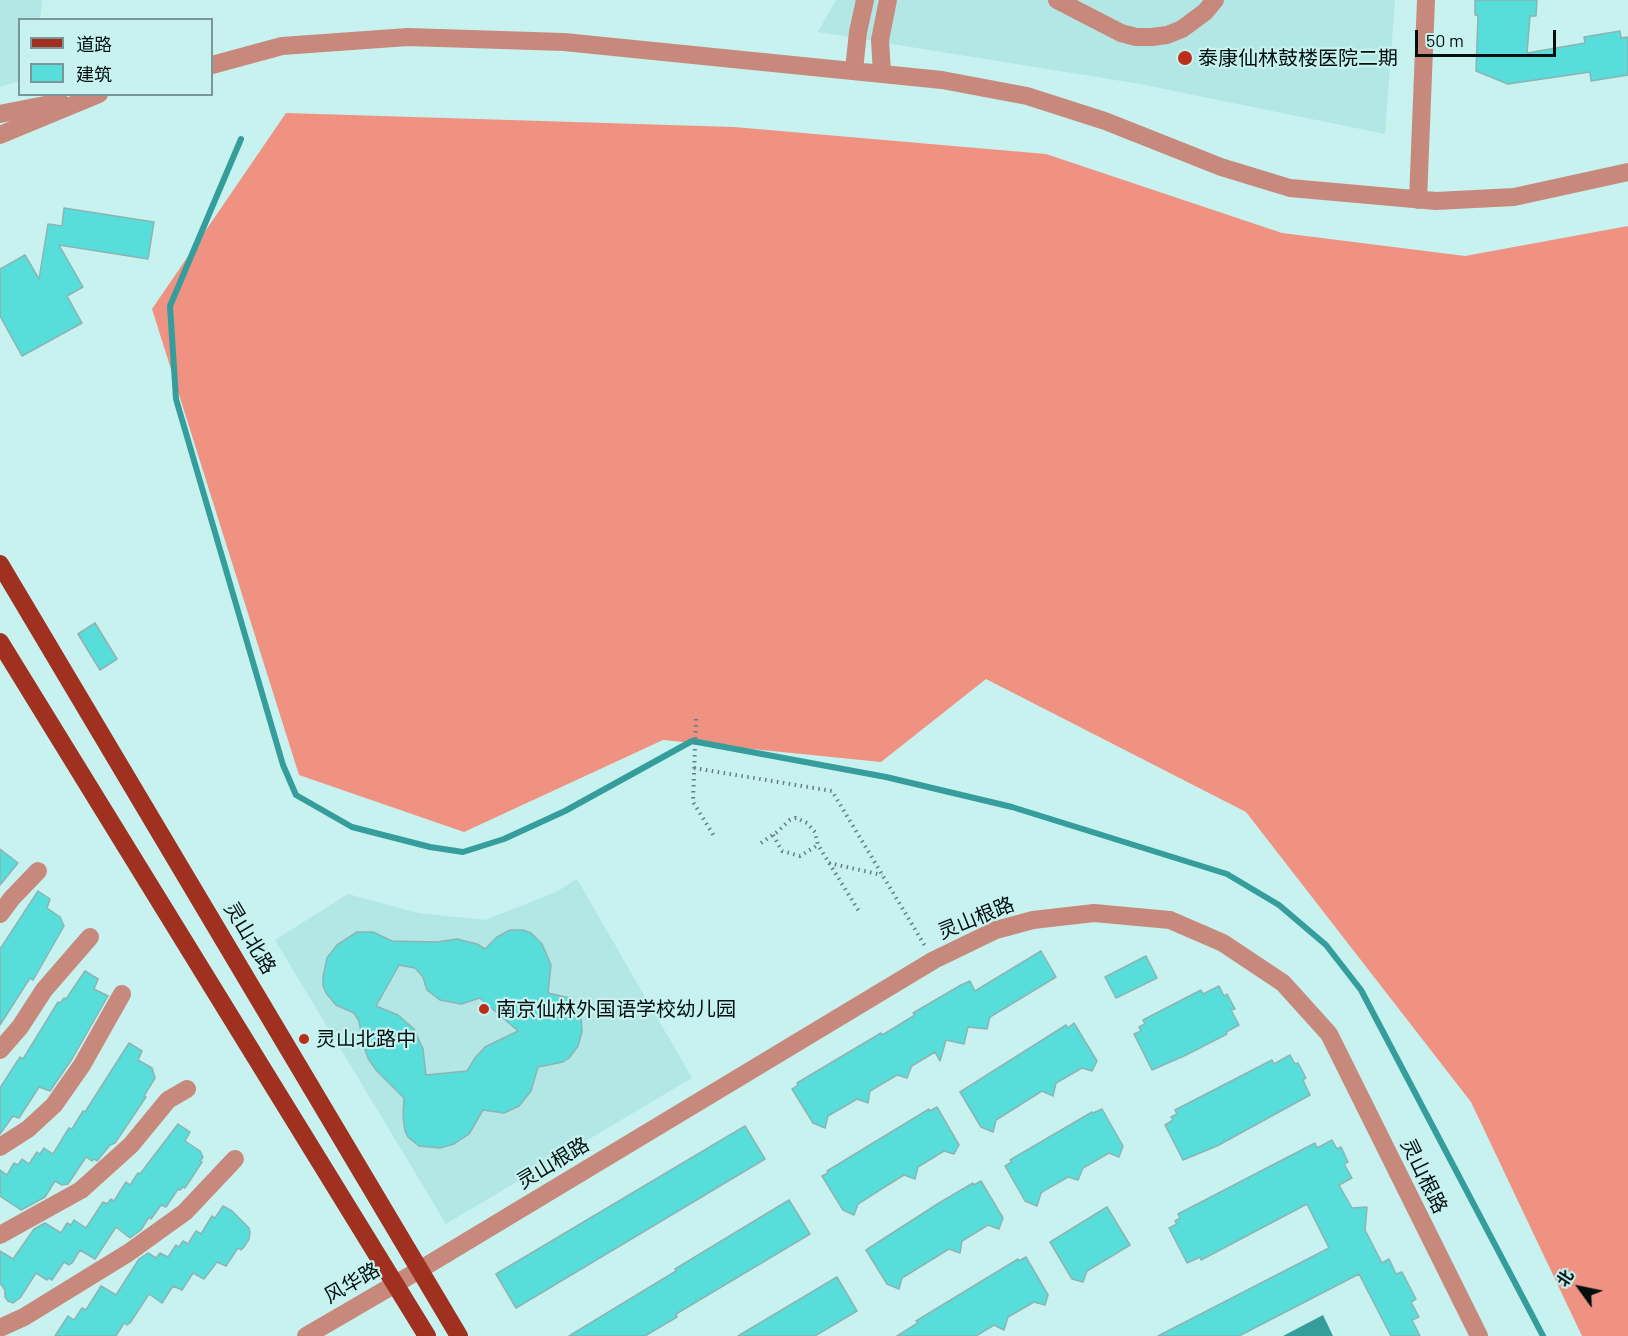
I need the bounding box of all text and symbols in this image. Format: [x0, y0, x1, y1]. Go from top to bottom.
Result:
legend [18, 18, 213, 96]
scale bar [1418, 18, 1559, 56]
text: 50 m [1426, 29, 1464, 51]
text: 道路 [76, 33, 112, 55]
place label: 泰康仙林鼓楼医院二期 [1198, 46, 1398, 70]
marker: 泰康仙林鼓楼医院二期 [1176, 49, 1194, 67]
text: 建筑 [76, 63, 112, 85]
street label: 灵山根路 [934, 892, 1018, 944]
street label: 灵山北路 [219, 898, 281, 978]
place label: 南京仙林外国语学校幼儿园 [496, 997, 736, 1021]
marker: 南京仙林外国语学校幼儿园 [477, 1002, 491, 1016]
place label: 灵山北路中 [316, 1027, 416, 1051]
marker: 灵山北路中 [297, 1032, 311, 1046]
street label: 灵山根路 [513, 1132, 593, 1194]
street label: 灵山根路 [1396, 1135, 1452, 1217]
street label: 风华路 [320, 1258, 384, 1308]
north arrow [1550, 1258, 1610, 1318]
text: 北 [1552, 1266, 1577, 1290]

